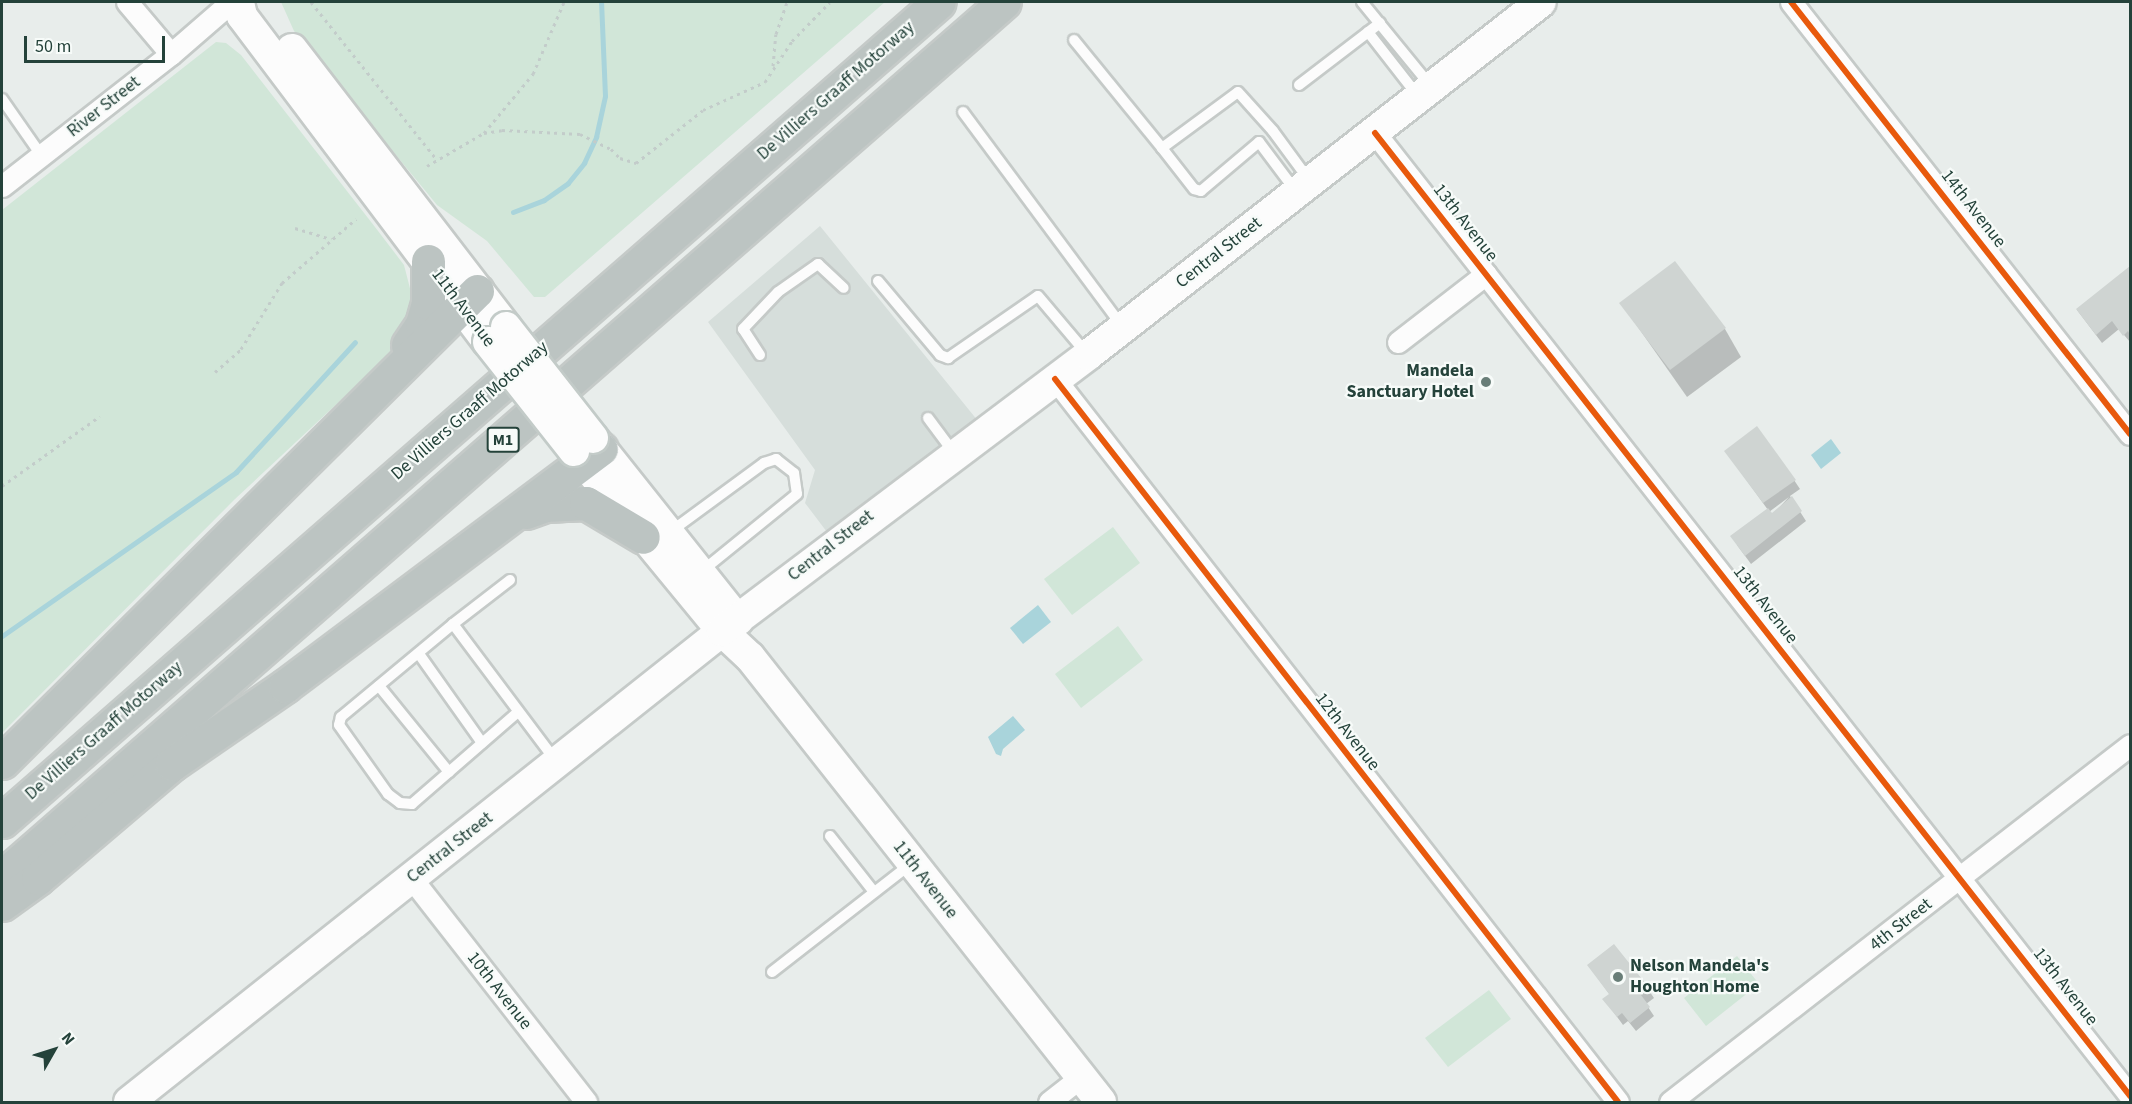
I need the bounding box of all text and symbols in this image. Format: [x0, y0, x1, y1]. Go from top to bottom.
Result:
street label: De Villiers Graaff Motorway [753, 17, 919, 165]
scale bar [27, 24, 168, 62]
text: 50 m [35, 34, 71, 59]
street label: River Street [63, 72, 145, 142]
street label: 14th Avenue [1936, 166, 2010, 252]
street label: 13th Avenue [1428, 180, 1502, 266]
street label: Central Street [1172, 213, 1266, 293]
street label: 11th Avenue [426, 264, 500, 352]
street label: De Villiers Graaff Motorway [387, 337, 553, 485]
place label: Mandela Sanctuary Hotel [1346, 361, 1474, 404]
marker: Mandela Sanctuary Hotel [1479, 375, 1493, 389]
road number: M1 [486, 427, 520, 453]
street label: Central Street [784, 506, 878, 586]
street label: 13th Avenue [1728, 562, 1802, 648]
street label: De Villiers Graaff Motorway [21, 657, 187, 805]
street label: 12th Avenue [1310, 689, 1384, 775]
street label: Central Street [403, 808, 497, 888]
street label: 11th Avenue [888, 837, 962, 923]
street label: 4th Street [1865, 894, 1937, 956]
street label: 13th Avenue [2028, 944, 2102, 1030]
street label: 10th Avenue [462, 948, 536, 1034]
place label: Nelson Mandela's Houghton Home [1630, 956, 1769, 998]
marker: Nelson Mandela's Houghton Home [1611, 970, 1625, 984]
north arrow [24, 1020, 84, 1080]
text: N [56, 1028, 80, 1050]

